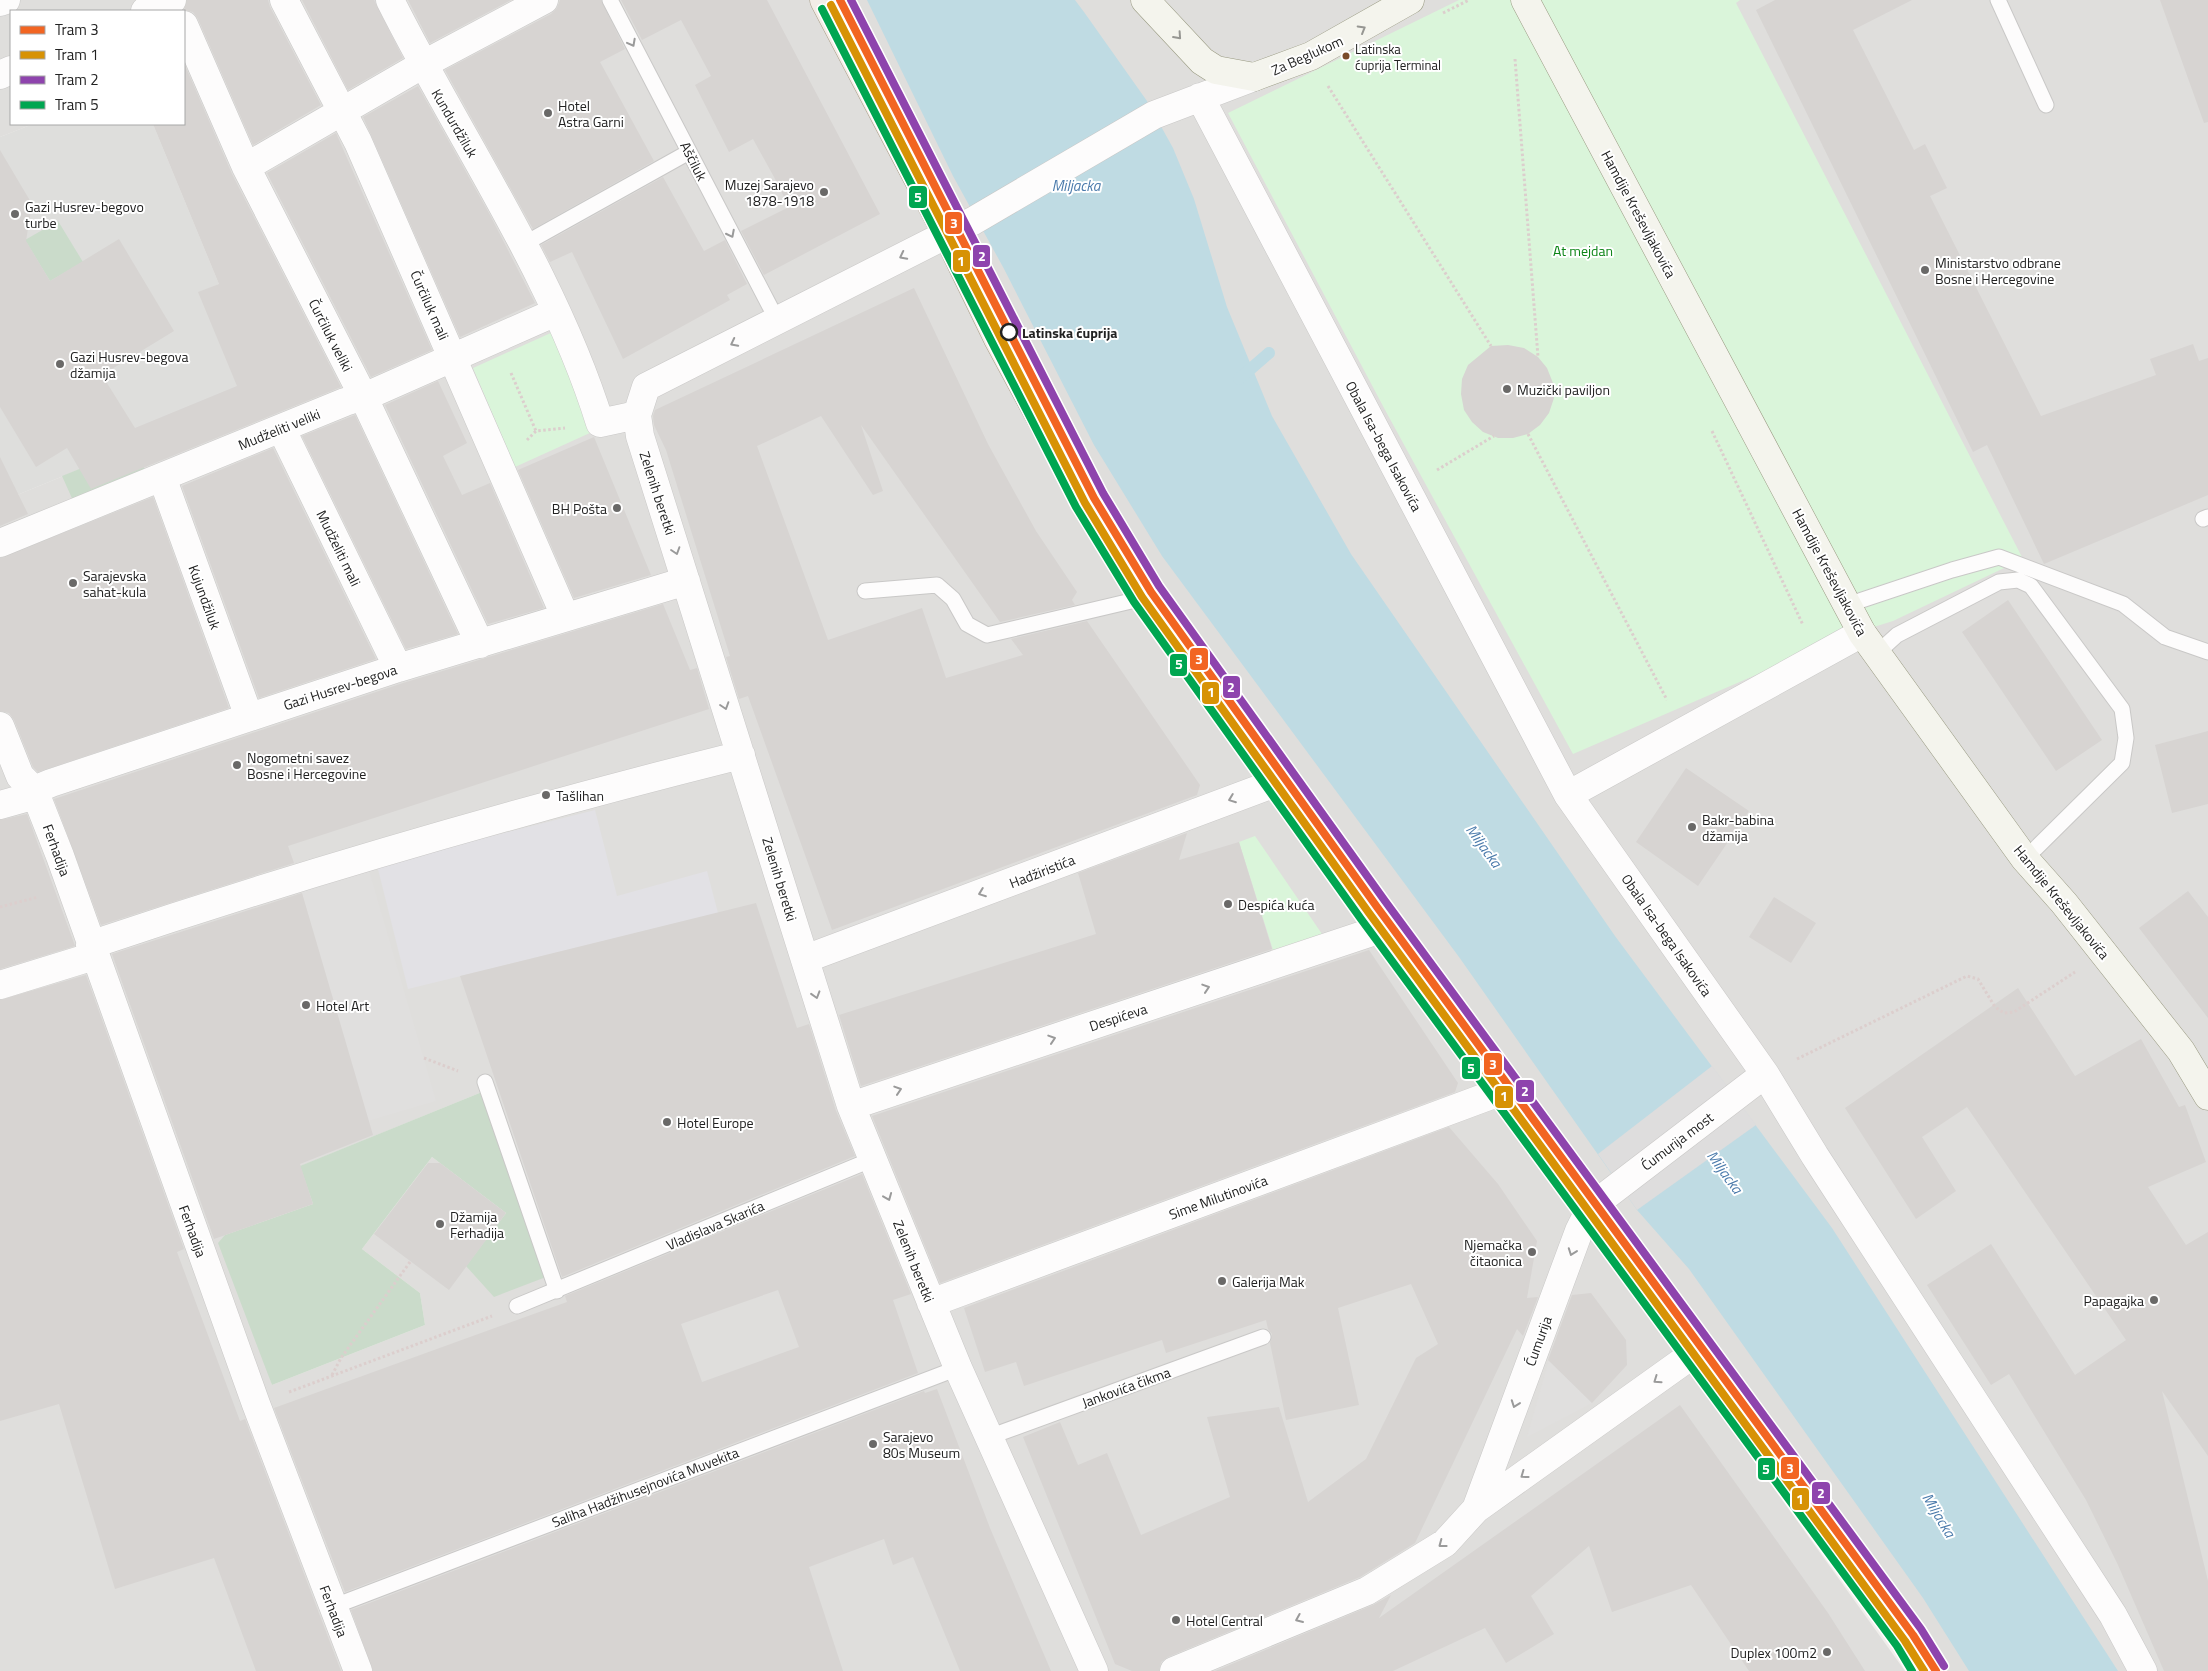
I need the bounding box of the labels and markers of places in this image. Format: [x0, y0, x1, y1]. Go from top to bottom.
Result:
place label: Latinska ćuprija Terminal [1355, 39, 1441, 75]
marker: Latinska ćuprija Terminal [1341, 51, 1351, 61]
place label: Hotel Astra Garni [558, 95, 624, 132]
marker: Hotel Astra Garni [542, 107, 554, 119]
place label: Muzej Sarajevo 1878-1918 [725, 174, 814, 211]
marker: Muzej Sarajevo 1878-1918 [818, 186, 830, 198]
place label: Gazi Husrev-begovo turbe [25, 196, 144, 233]
marker: Gazi Husrev-begovo turbe [9, 208, 21, 220]
place label: Ministarstvo odbrane Bosne i Hercegovine [1935, 252, 2061, 289]
marker: Ministarstvo odbrane Bosne i Hercegovine [1919, 264, 1931, 276]
place label: Latinska ćuprija [1022, 322, 1117, 343]
marker: Latinska ćuprija [1000, 323, 1018, 341]
place label: Gazi Husrev-begova džamija [70, 346, 188, 383]
marker: Gazi Husrev-begova džamija [54, 358, 66, 370]
place label: Muzički paviljon [1517, 379, 1610, 400]
marker: Muzički paviljon [1501, 383, 1513, 395]
place label: BH Pošta [552, 498, 607, 519]
marker: BH Pošta [611, 502, 623, 514]
place label: Sarajevska sahat-kula [83, 565, 146, 602]
marker: Sarajevska sahat-kula [67, 577, 79, 589]
place label: Nogometni savez Bosne i Hercegovine [247, 747, 366, 784]
marker: Nogometni savez Bosne i Hercegovine [231, 759, 243, 771]
place label: Tašlihan [556, 785, 604, 806]
marker: Tašlihan [540, 789, 552, 801]
place label: Bakr-babina džamija [1702, 809, 1774, 846]
marker: Bakr-babina džamija [1686, 821, 1698, 833]
place label: Despića kuća [1238, 894, 1315, 915]
marker: Despića kuća [1222, 898, 1234, 910]
place label: Hotel Art [316, 995, 369, 1016]
marker: Hotel Art [300, 999, 312, 1011]
place label: Hotel Europe [677, 1112, 754, 1133]
marker: Hotel Europe [661, 1116, 673, 1128]
place label: Džamija Ferhadija [450, 1206, 504, 1243]
marker: Džamija Ferhadija [434, 1218, 446, 1230]
place label: Njemačka čitaonica [1464, 1234, 1522, 1271]
marker: Njemačka čitaonica [1526, 1246, 1538, 1258]
place label: Galerija Mak [1232, 1271, 1305, 1292]
marker: Galerija Mak [1216, 1275, 1228, 1287]
place label: Papagajka [2083, 1290, 2144, 1311]
marker: Papagajka [2148, 1294, 2160, 1306]
place label: Sarajevo 80s Museum [883, 1426, 960, 1463]
marker: Sarajevo 80s Museum [867, 1438, 879, 1450]
place label: Hotel Central [1186, 1610, 1263, 1631]
marker: Hotel Central [1170, 1614, 1182, 1626]
place label: Duplex 100m2 [1730, 1642, 1817, 1663]
marker: Duplex 100m2 [1821, 1646, 1833, 1658]

